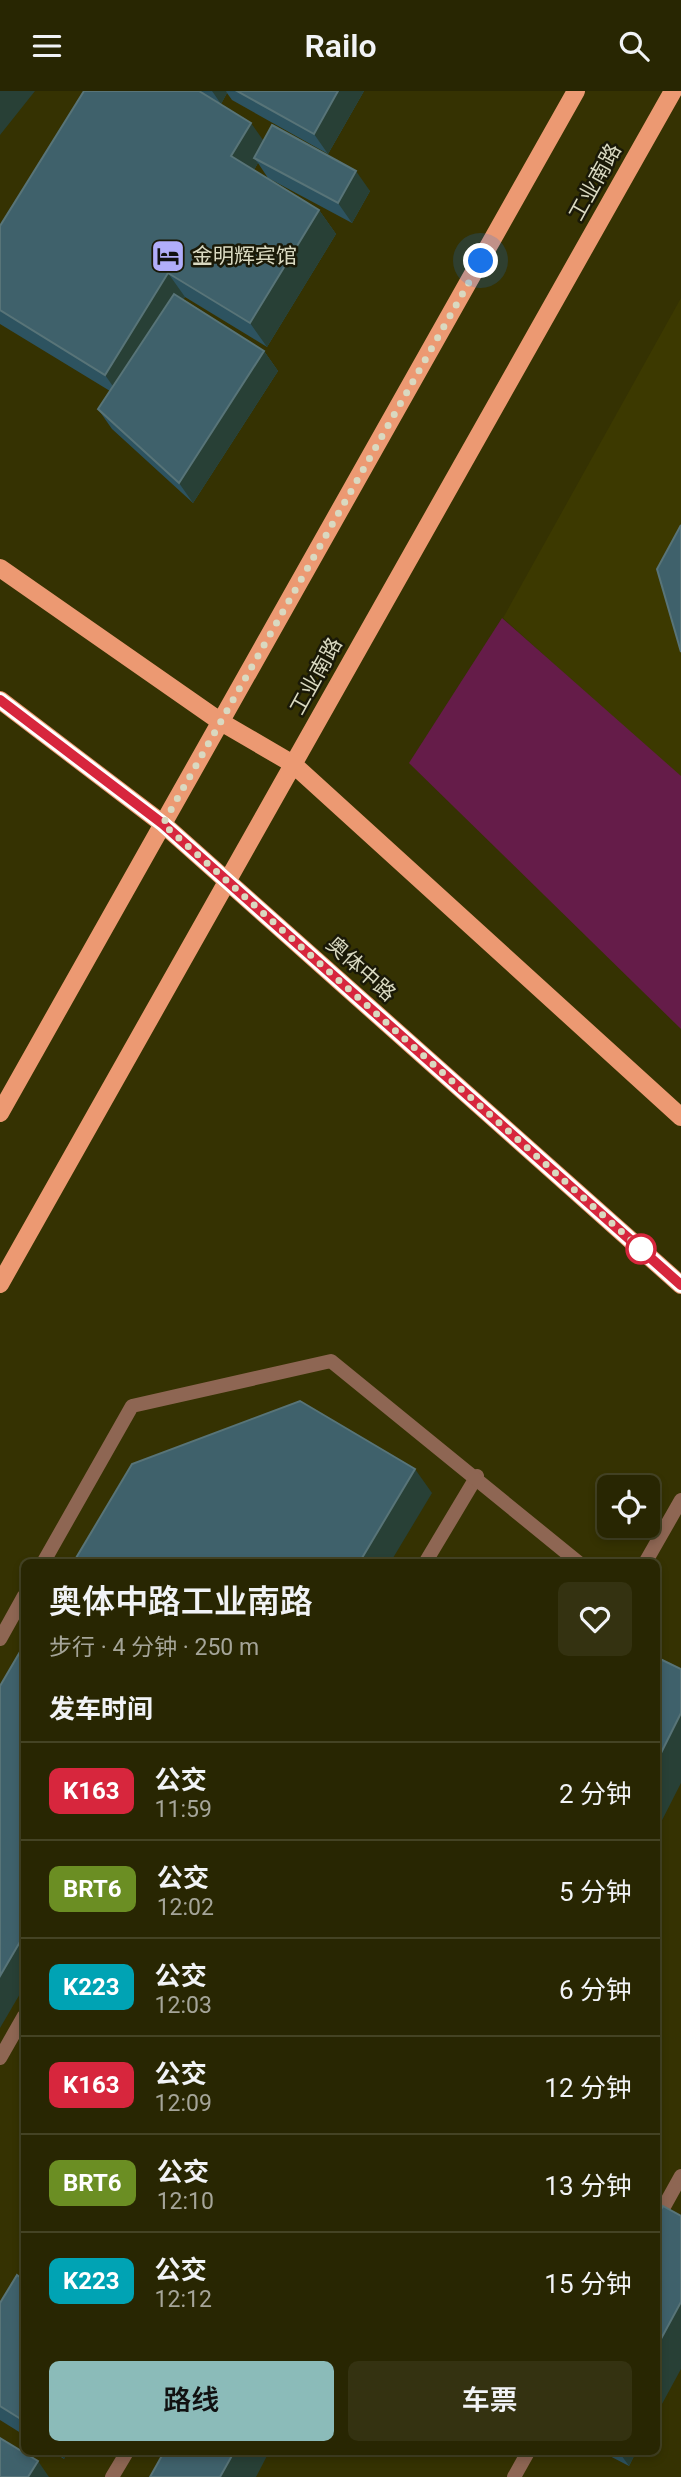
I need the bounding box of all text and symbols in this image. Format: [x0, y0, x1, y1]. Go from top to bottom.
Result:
icon: menu [28, 27, 66, 65]
text: Railo [304, 27, 377, 65]
icon: search [615, 27, 653, 65]
street label: 工业南路 [564, 139, 626, 225]
hotel icon: 金明辉宾馆 [149, 237, 187, 275]
your location [463, 243, 498, 278]
place label: 金明辉宾馆 [192, 244, 297, 268]
street label: 工业南路 [285, 633, 347, 719]
street label: 奥体中路 [322, 932, 400, 1006]
unlabelled marker [626, 1234, 656, 1264]
map controls [597, 1475, 660, 1538]
button: locate [597, 1475, 660, 1538]
text: 奥体中路工业南路 [49, 1582, 313, 1621]
button: heart [558, 1582, 632, 1656]
text: 步行 · 4 分钟 · 250 m [49, 1634, 259, 1661]
text: 发车时间 [49, 1694, 153, 1724]
text: 公交 [155, 1765, 207, 1795]
text: K163 [63, 1777, 120, 1805]
text: 2 分钟 [559, 1779, 632, 1809]
text: 11:59 [155, 1796, 212, 1823]
text: 公交 [157, 1863, 209, 1893]
text: BRT6 [63, 1875, 122, 1903]
text: 5 分钟 [559, 1877, 632, 1907]
text: 12:02 [157, 1894, 214, 1921]
text: 公交 [155, 1961, 207, 1991]
text: K223 [63, 1973, 120, 2001]
text: 6 分钟 [559, 1975, 632, 2005]
text: 12:03 [155, 1992, 212, 2019]
text: 公交 [155, 2059, 207, 2089]
text: K163 [63, 2071, 120, 2099]
text: 12 分钟 [544, 2073, 632, 2103]
text: 12:09 [155, 2090, 212, 2117]
text: 公交 [157, 2157, 209, 2187]
text: BRT6 [63, 2169, 122, 2197]
text: 13 分钟 [544, 2171, 632, 2201]
text: 12:10 [157, 2188, 214, 2215]
text: 公交 [155, 2255, 207, 2285]
text: K223 [63, 2267, 120, 2295]
text: 15 分钟 [544, 2269, 632, 2299]
text: 12:12 [155, 2286, 212, 2313]
button: 路线 [49, 2361, 334, 2441]
button: 车票 [348, 2361, 632, 2441]

